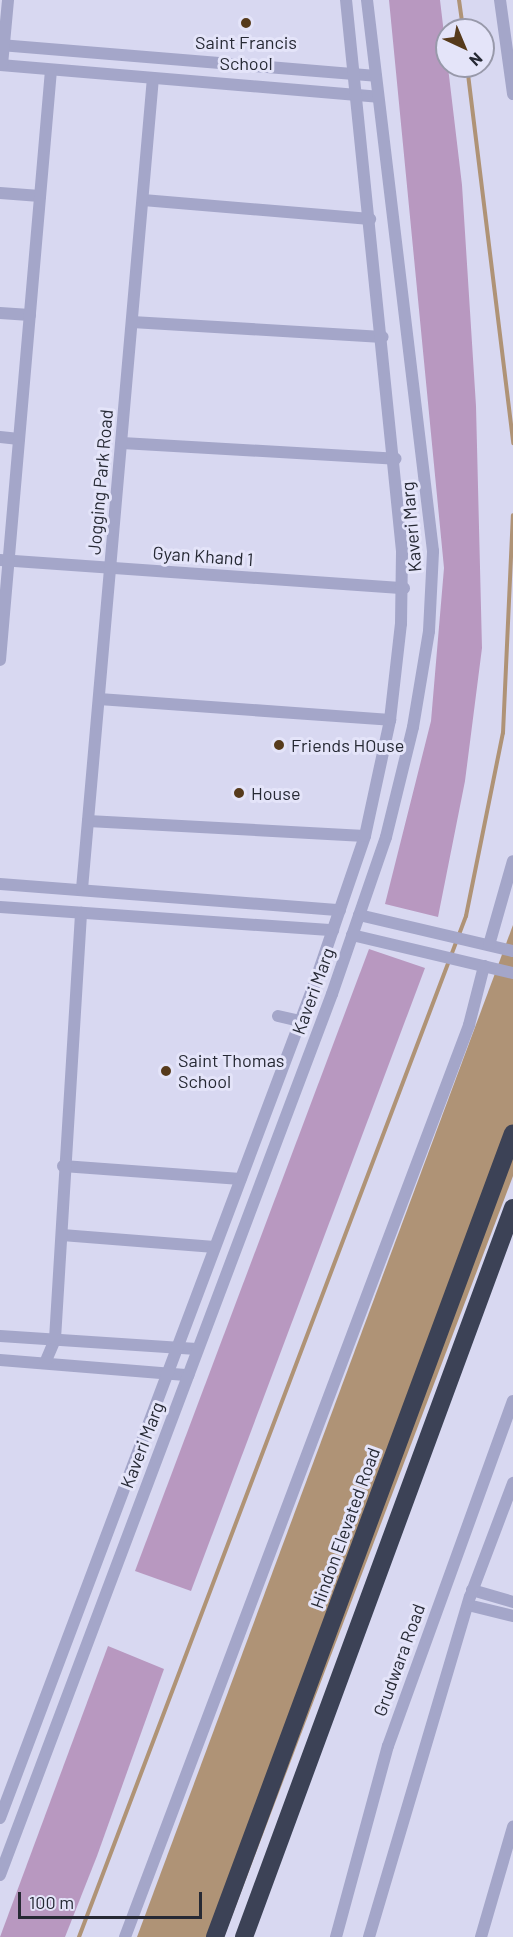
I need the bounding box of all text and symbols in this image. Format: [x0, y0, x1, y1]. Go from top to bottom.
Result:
marker: Saint Francis School [239, 16, 253, 30]
north arrow [435, 18, 495, 78]
place label: Saint Francis School [195, 32, 297, 74]
text: N [466, 49, 487, 70]
street label: Jogging Park Road [83, 408, 117, 556]
street label: Kaveri Marg [396, 481, 426, 573]
street label: Gyan Khand 1 [152, 542, 254, 570]
place label: Friends HOuse [291, 734, 404, 756]
marker: Friends HOuse [272, 738, 286, 752]
place label: House [251, 782, 300, 804]
marker: House [232, 786, 246, 800]
street label: Kaveri Marg [287, 945, 339, 1037]
place label: Saint Thomas School [178, 1050, 284, 1092]
marker: Saint Thomas School [159, 1064, 173, 1078]
street label: Kaveri Marg [116, 1399, 168, 1491]
street label: Hindon Elevated Road [306, 1445, 384, 1611]
street label: Grudwara Road [369, 1601, 429, 1719]
scale bar [21, 1880, 206, 1918]
text: 100 m [29, 1891, 74, 1913]

